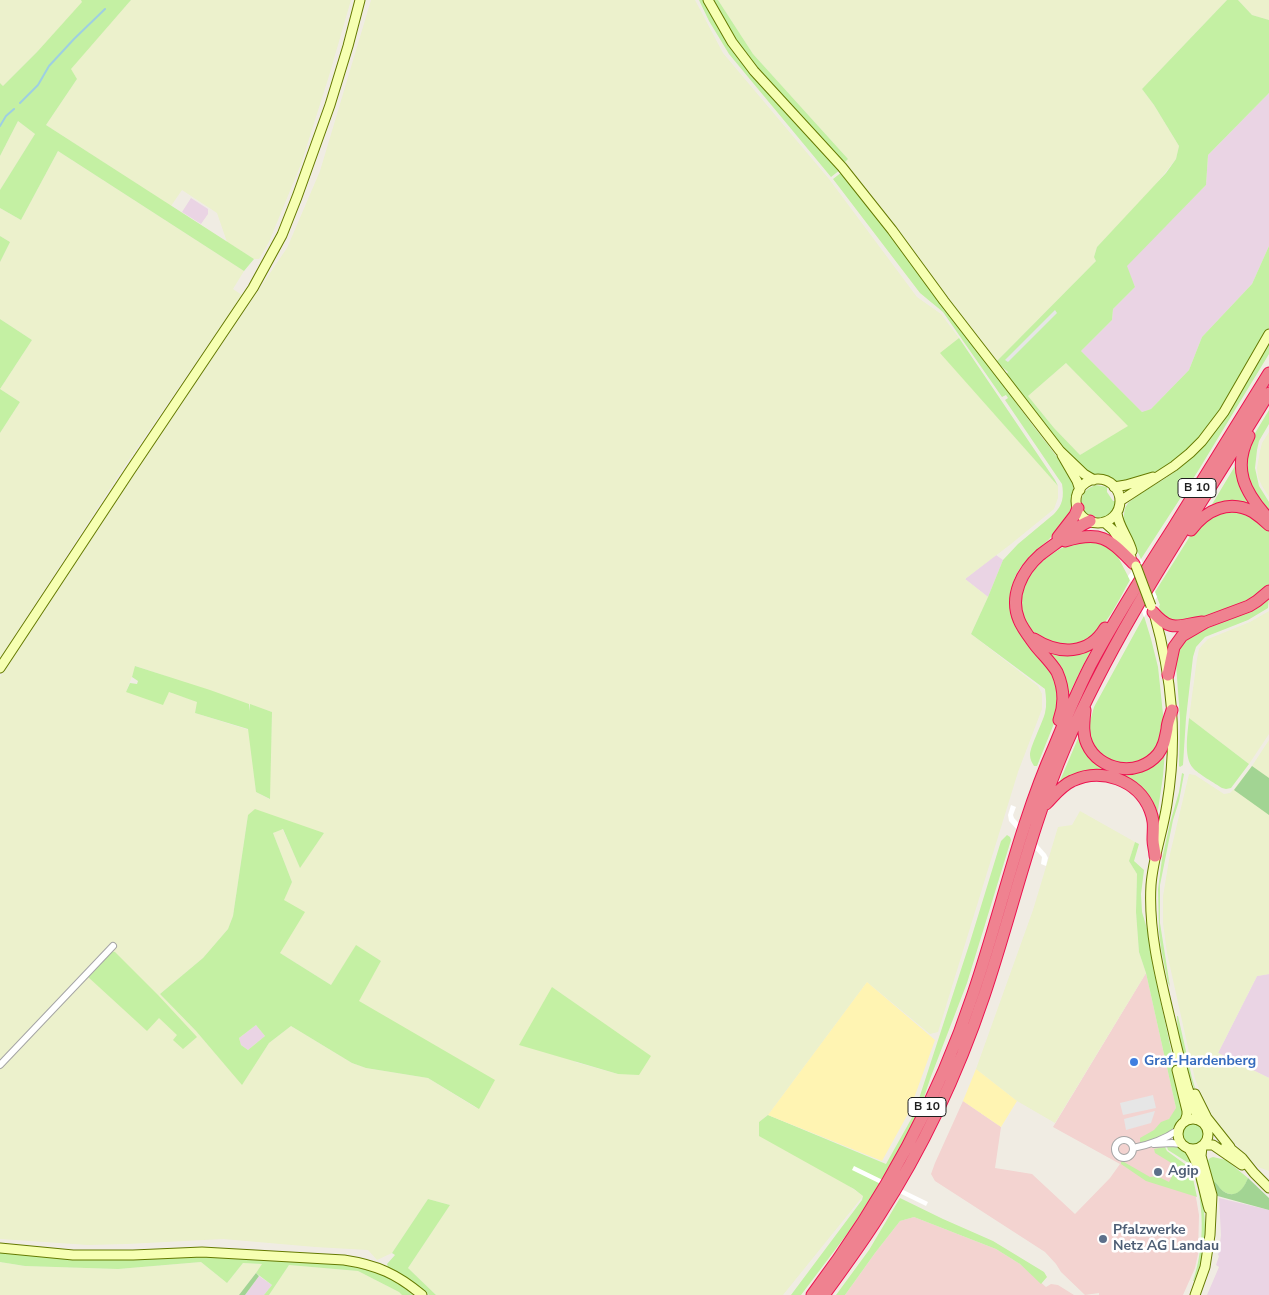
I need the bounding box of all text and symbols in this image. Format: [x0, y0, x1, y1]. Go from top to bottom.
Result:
road number: B 10 [1178, 478, 1216, 498]
place label: Graf-Hardenberg [1144, 1054, 1256, 1070]
marker: Graf-Hardenberg [1128, 1056, 1140, 1068]
road number: B 10 [908, 1098, 946, 1116]
place label: Agip [1168, 1164, 1199, 1180]
marker: Agip [1152, 1166, 1164, 1178]
place label: Pfalzwerke Netz AG Landau [1113, 1223, 1219, 1256]
marker: Pfalzwerke Netz AG Landau [1097, 1233, 1109, 1245]

